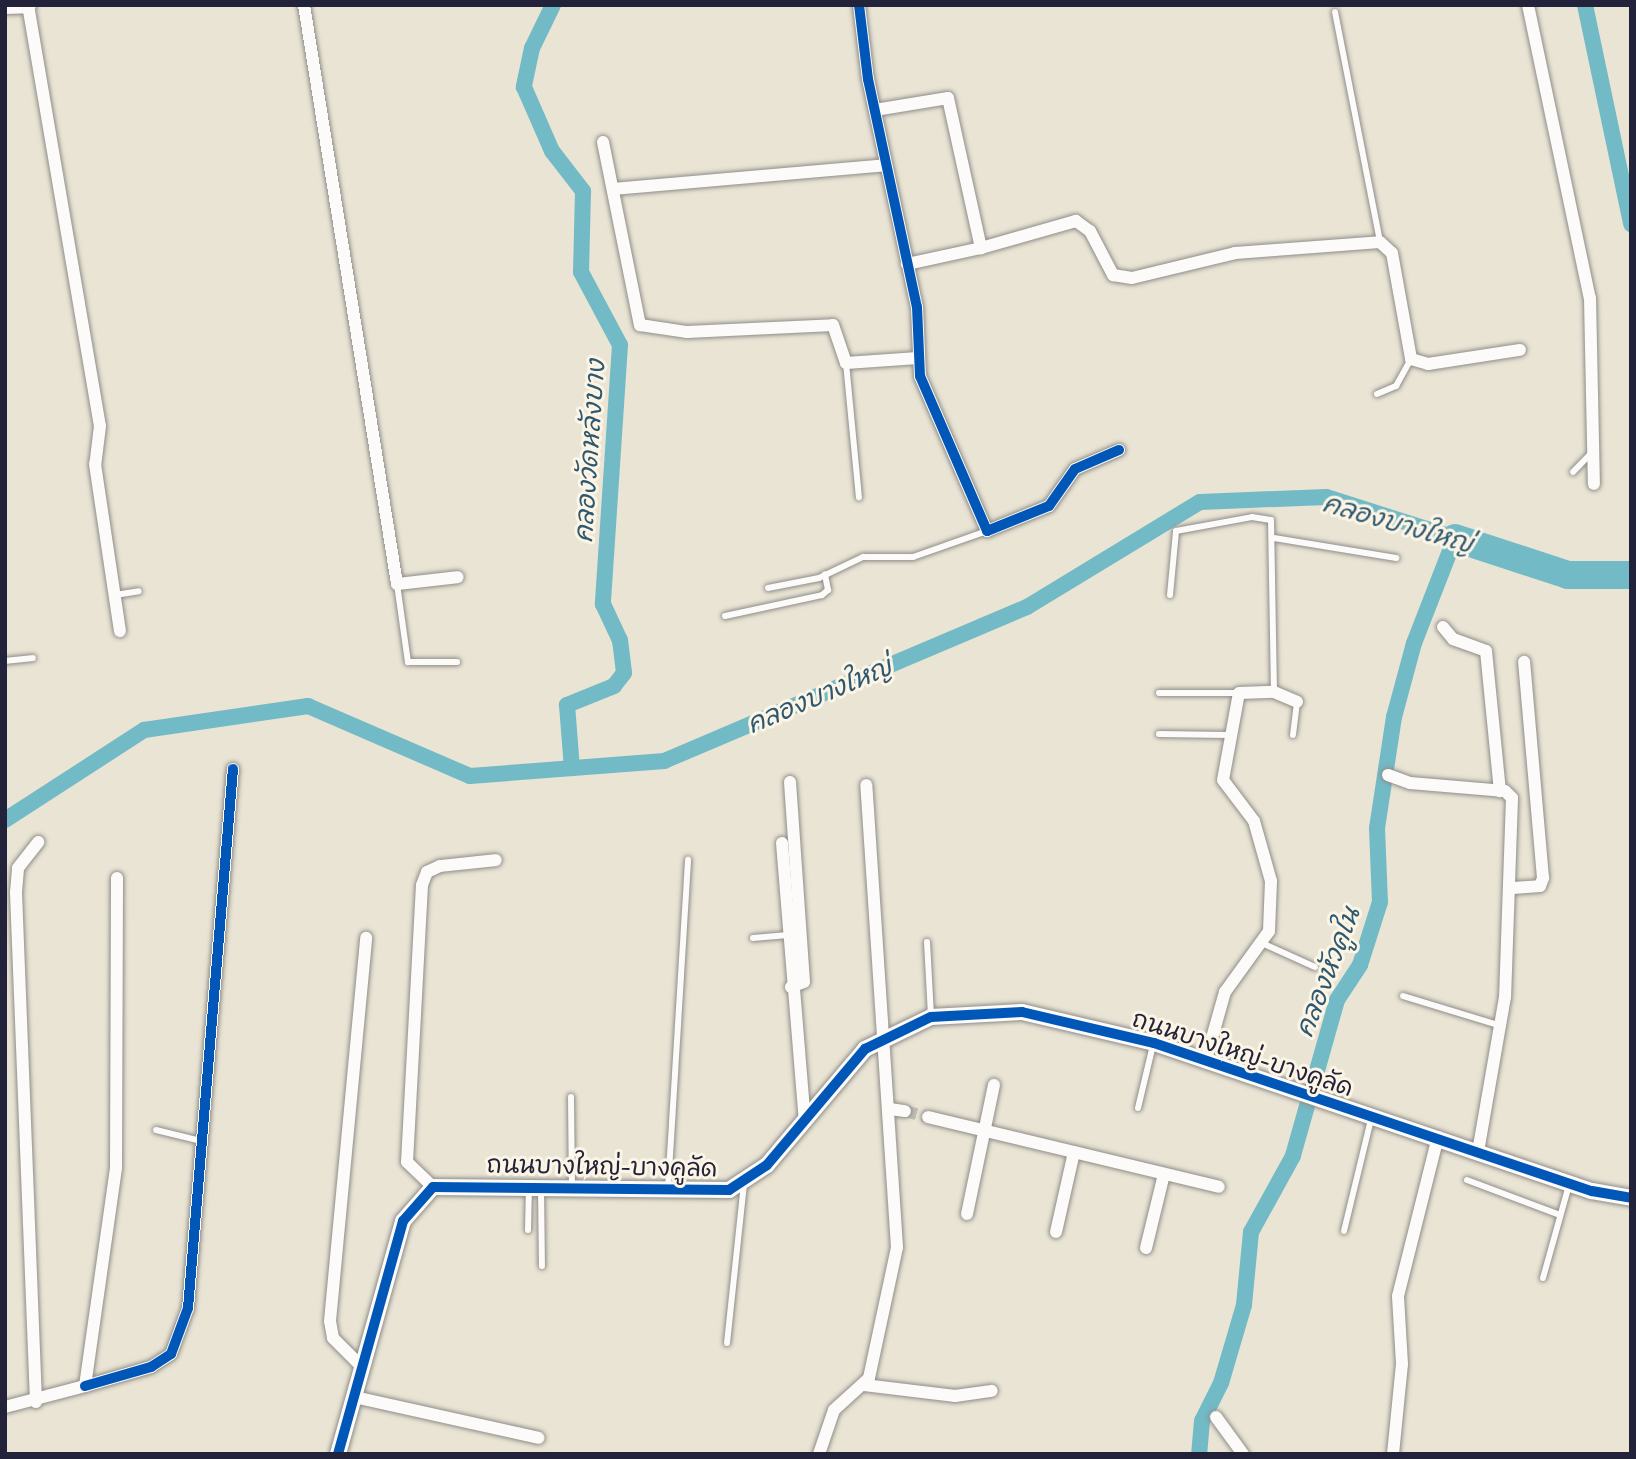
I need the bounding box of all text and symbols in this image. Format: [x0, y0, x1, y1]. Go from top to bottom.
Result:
water label: คลองวัดหลังบาง [567, 359, 611, 543]
water label: คลองบางใหญ่ [1320, 487, 1476, 559]
water label: คลองบางใหญ่ [742, 650, 896, 740]
water label: คลองหัวคูใน [1288, 903, 1366, 1041]
street label: ถนนบางใหญ่-บางคูลัด [1129, 1004, 1357, 1102]
street label: ถนนบางใหญ่-บางคูลัด [486, 1150, 718, 1182]

